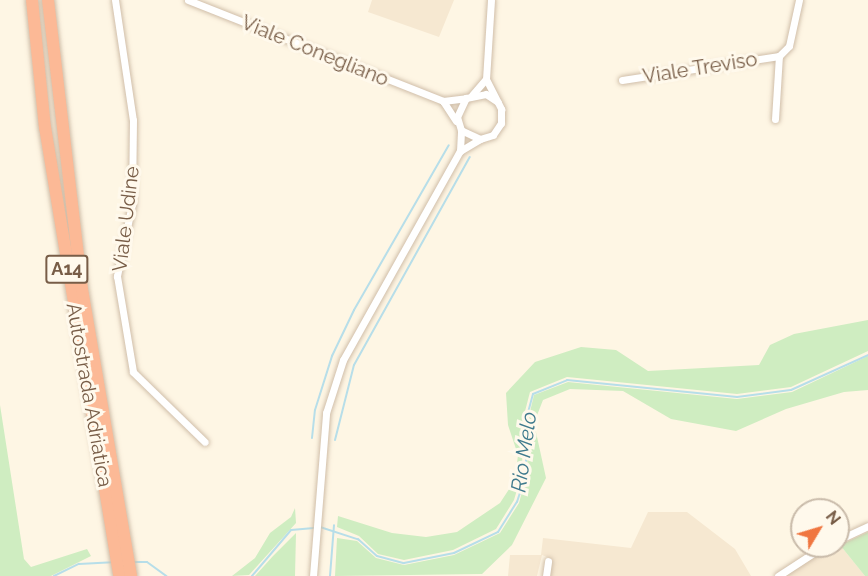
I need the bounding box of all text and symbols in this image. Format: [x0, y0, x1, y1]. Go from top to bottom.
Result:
street label: Viale Conegliano [238, 11, 392, 91]
street label: Viale Treviso [641, 47, 759, 89]
street label: Viale Udine [108, 165, 144, 273]
road number: A14 [44, 254, 90, 284]
street label: Autostrada Adriatica [61, 301, 117, 489]
water label: Rio Melo [506, 410, 542, 494]
north arrow [790, 498, 850, 558]
text: N [822, 507, 844, 529]

